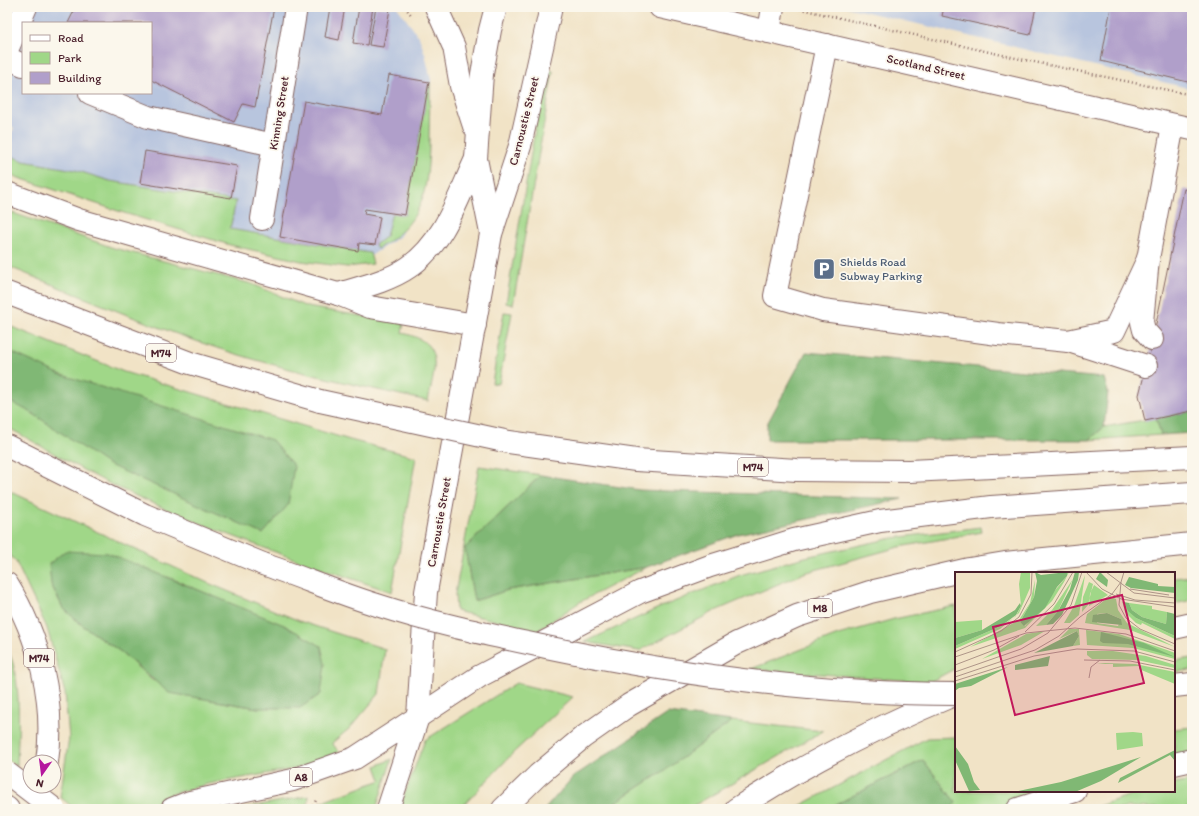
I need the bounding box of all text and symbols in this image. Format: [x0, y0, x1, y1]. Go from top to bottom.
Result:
legend [22, 22, 152, 94]
text: Road [58, 31, 84, 45]
text: Park [58, 51, 82, 65]
street label: Scotland Street [885, 51, 967, 83]
text: Building [58, 71, 102, 85]
street label: Kinning Street [266, 75, 292, 151]
street label: Carnoustie Street [506, 75, 542, 167]
place label: Shields Road Subway Parking [840, 255, 923, 283]
parking icon: Shields Road Subway Parking [811, 256, 837, 282]
road number: M74 [146, 344, 176, 362]
road number: M74 [738, 458, 768, 476]
street label: Carnoustie Street [424, 475, 454, 568]
inset map [955, 572, 1175, 792]
road number: M8 [808, 599, 832, 617]
road number: M74 [24, 649, 54, 667]
north arrow [22, 754, 62, 794]
road number: A8 [290, 768, 312, 786]
text: N [35, 776, 45, 790]

